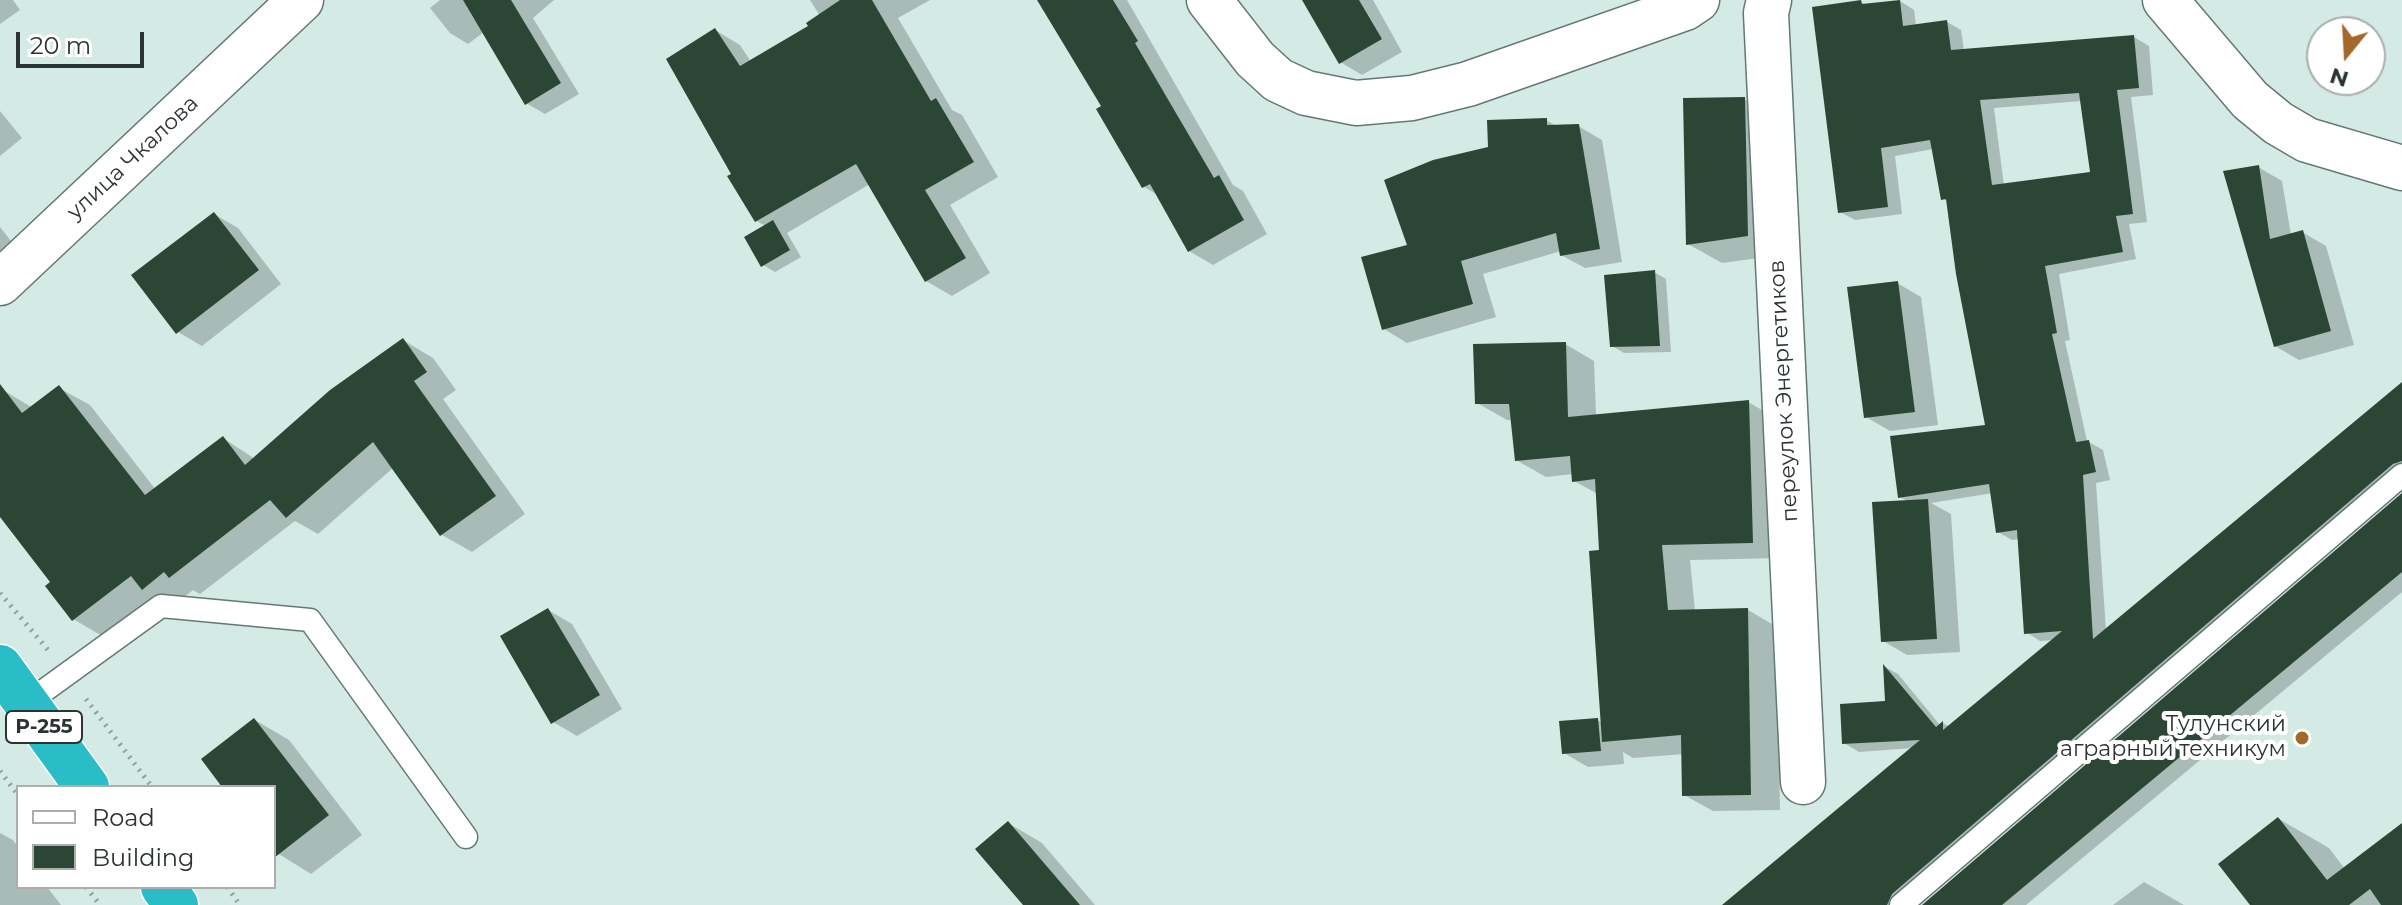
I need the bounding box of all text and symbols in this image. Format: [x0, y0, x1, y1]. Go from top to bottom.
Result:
scale bar [20, 16, 148, 66]
north arrow [2306, 16, 2386, 96]
text: 20 m [30, 31, 91, 60]
text: N [2326, 62, 2352, 93]
street label: улица Чкалова [62, 90, 204, 226]
street label: переулок Энергетиков [1764, 259, 1804, 523]
road number: Р-255 [6, 711, 82, 743]
place label: Тулунский аграрный техникум [2060, 712, 2286, 764]
marker: Тулунский аграрный техникум [2293, 729, 2311, 747]
legend [16, 785, 276, 889]
text: Road [92, 803, 155, 832]
text: Building [92, 843, 195, 872]

